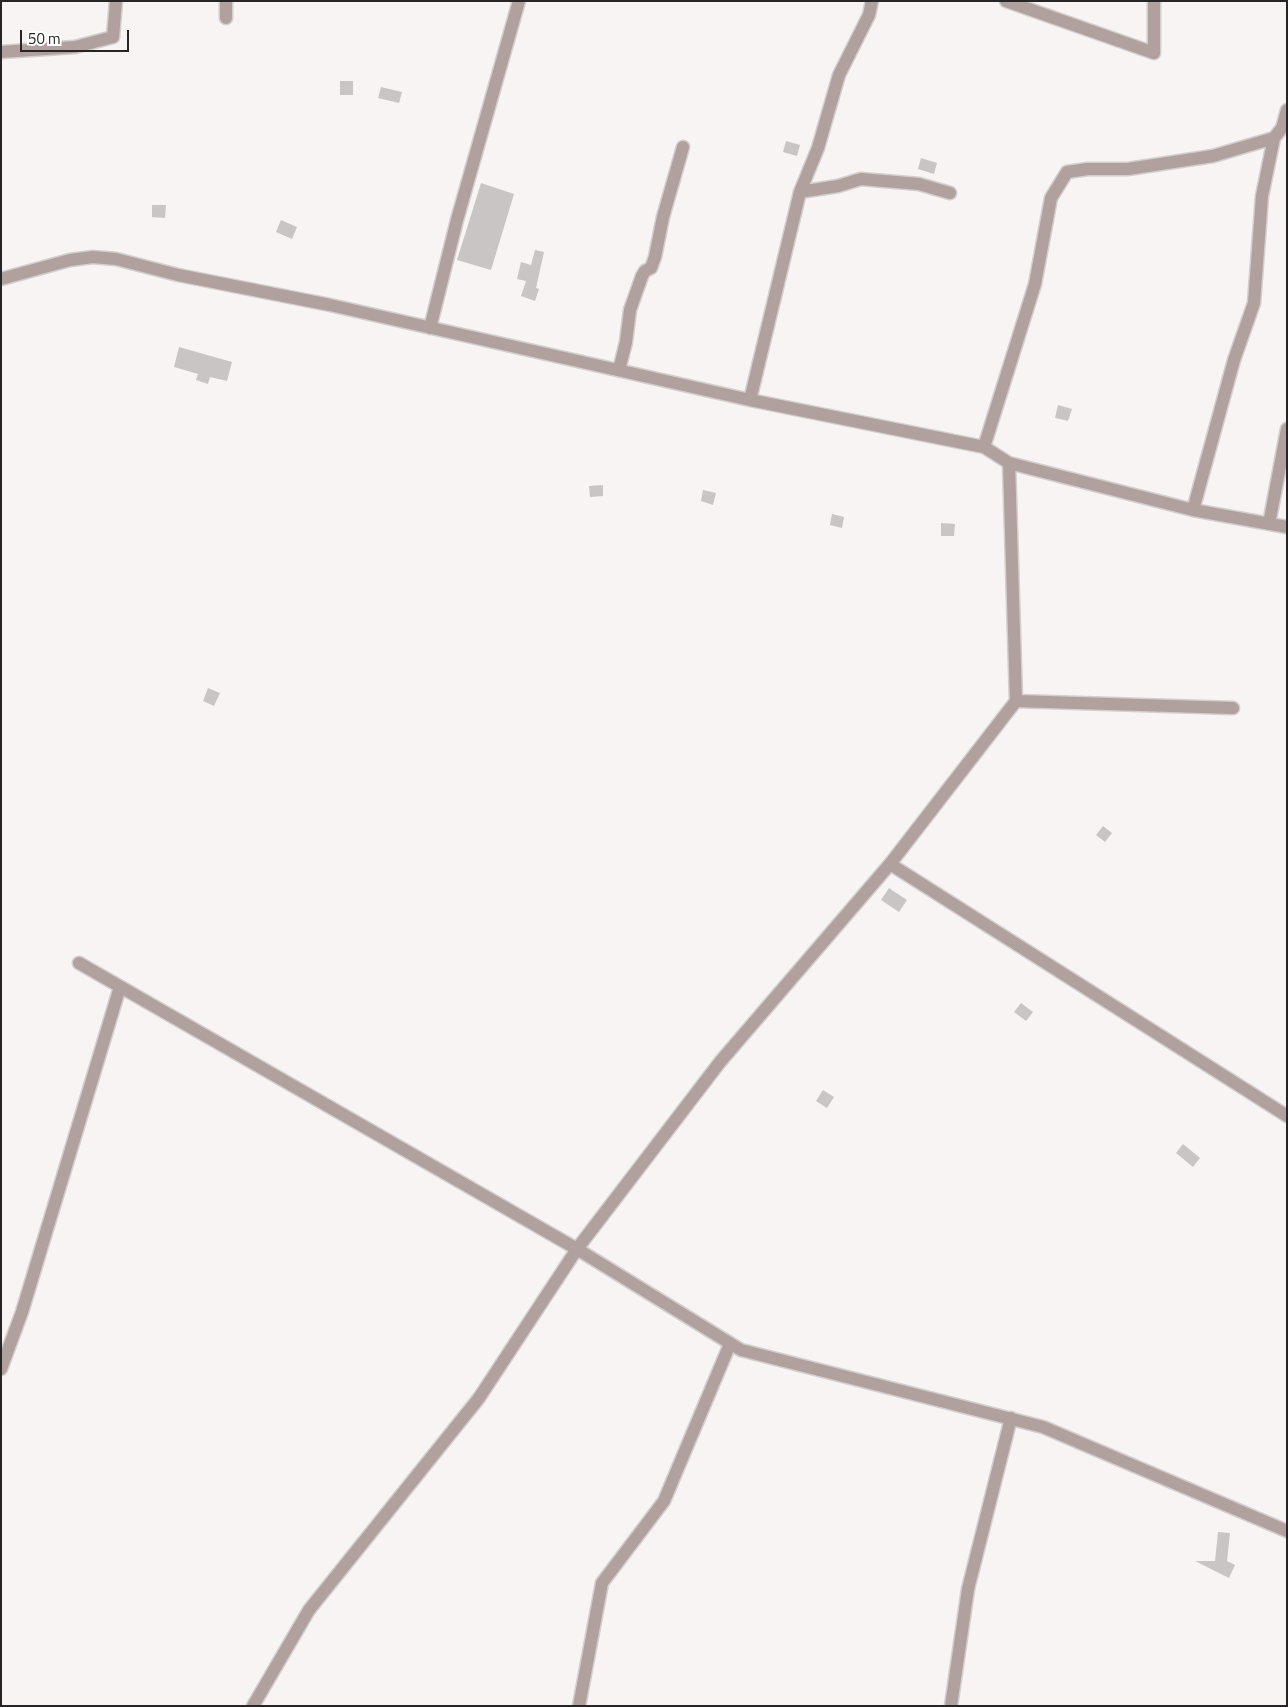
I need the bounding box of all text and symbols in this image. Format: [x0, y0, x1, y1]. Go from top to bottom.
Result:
scale bar [22, 20, 131, 52]
text: 50 m [28, 27, 61, 50]

